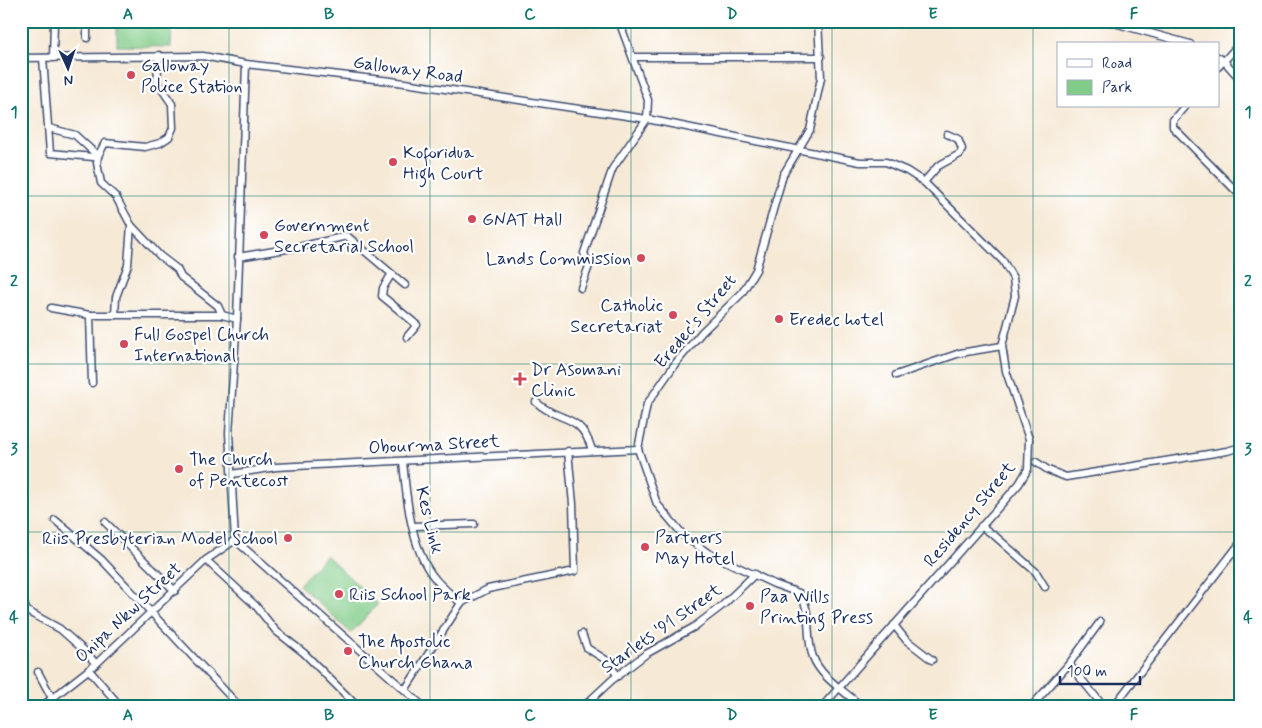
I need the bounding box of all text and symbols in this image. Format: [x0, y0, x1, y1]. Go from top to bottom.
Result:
text: A [123, 4, 133, 25]
text: B [324, 4, 334, 25]
text: C [524, 4, 536, 25]
text: D [726, 4, 738, 25]
text: E [928, 4, 938, 25]
text: F [1130, 4, 1139, 25]
north arrow [42, 42, 92, 92]
legend [1057, 42, 1220, 108]
street label: Galloway Road [352, 50, 464, 90]
place label: Galloway Police Station [141, 54, 243, 99]
text: Road [1102, 54, 1132, 74]
marker: Galloway Police Station [125, 69, 137, 81]
text: N [63, 71, 74, 89]
text: Park [1102, 78, 1132, 98]
text: 1 [10, 102, 18, 123]
text: 1 [1244, 102, 1252, 123]
place label: Koforidua High Court [403, 141, 483, 188]
marker: Koforidua High Court [387, 156, 399, 168]
place label: GNAT Hall [482, 208, 562, 232]
marker: GNAT Hall [466, 213, 478, 225]
place label: Government Secretarial School [274, 214, 414, 259]
marker: Government Secretarial School [258, 229, 270, 241]
place label: Lands Commission [486, 247, 631, 271]
marker: Lands Commission [635, 252, 647, 264]
street label: Eredec's Street [649, 269, 742, 374]
text: 2 [10, 271, 18, 292]
text: 2 [1244, 271, 1252, 292]
place label: Catholic Secretariat [570, 294, 663, 339]
place label: Eredec hotel [789, 308, 884, 332]
marker: Catholic Secretariat [667, 309, 679, 321]
marker: Eredec hotel [773, 313, 785, 325]
place label: Full Gospel Church International [134, 323, 269, 368]
marker: Full Gospel Church International [118, 338, 130, 350]
place label: Dr Asomani Clinic [531, 358, 621, 403]
marker: Dr Asomani Clinic [513, 372, 527, 386]
street label: Obourma Street [368, 430, 501, 460]
text: 3 [10, 439, 18, 460]
text: 3 [1244, 439, 1252, 460]
place label: The Church of Pentecost [189, 448, 289, 493]
street label: Residency Street [918, 456, 1021, 573]
marker: The Church of Pentecost [173, 463, 185, 475]
street label: Kes Link [409, 484, 449, 556]
place label: Partners May Hotel [655, 526, 735, 571]
place label: Riis Presbyterian Model School [42, 527, 278, 551]
marker: Riis Presbyterian Model School [282, 532, 294, 544]
marker: Partners May Hotel [639, 541, 651, 553]
street label: Onipa Nkw Street [70, 557, 187, 669]
street label: Starlets '91 Street [596, 578, 727, 679]
place label: Riis School Park [349, 583, 471, 607]
place label: Paa Wills Printing Press [760, 585, 873, 632]
marker: Riis School Park [333, 588, 345, 600]
marker: Paa Wills Printing Press [744, 600, 756, 612]
text: 4 [9, 607, 19, 628]
text: 4 [1243, 607, 1253, 628]
place label: The Apostolic Church Ghana [358, 630, 473, 675]
marker: The Apostolic Church Ghana [342, 645, 354, 657]
scale bar [1060, 653, 1140, 685]
text: 100 m [1067, 662, 1107, 682]
text: A [123, 705, 133, 726]
text: B [324, 705, 334, 726]
text: C [524, 705, 536, 726]
text: D [726, 705, 738, 726]
text: E [928, 705, 938, 726]
text: F [1130, 705, 1139, 726]

